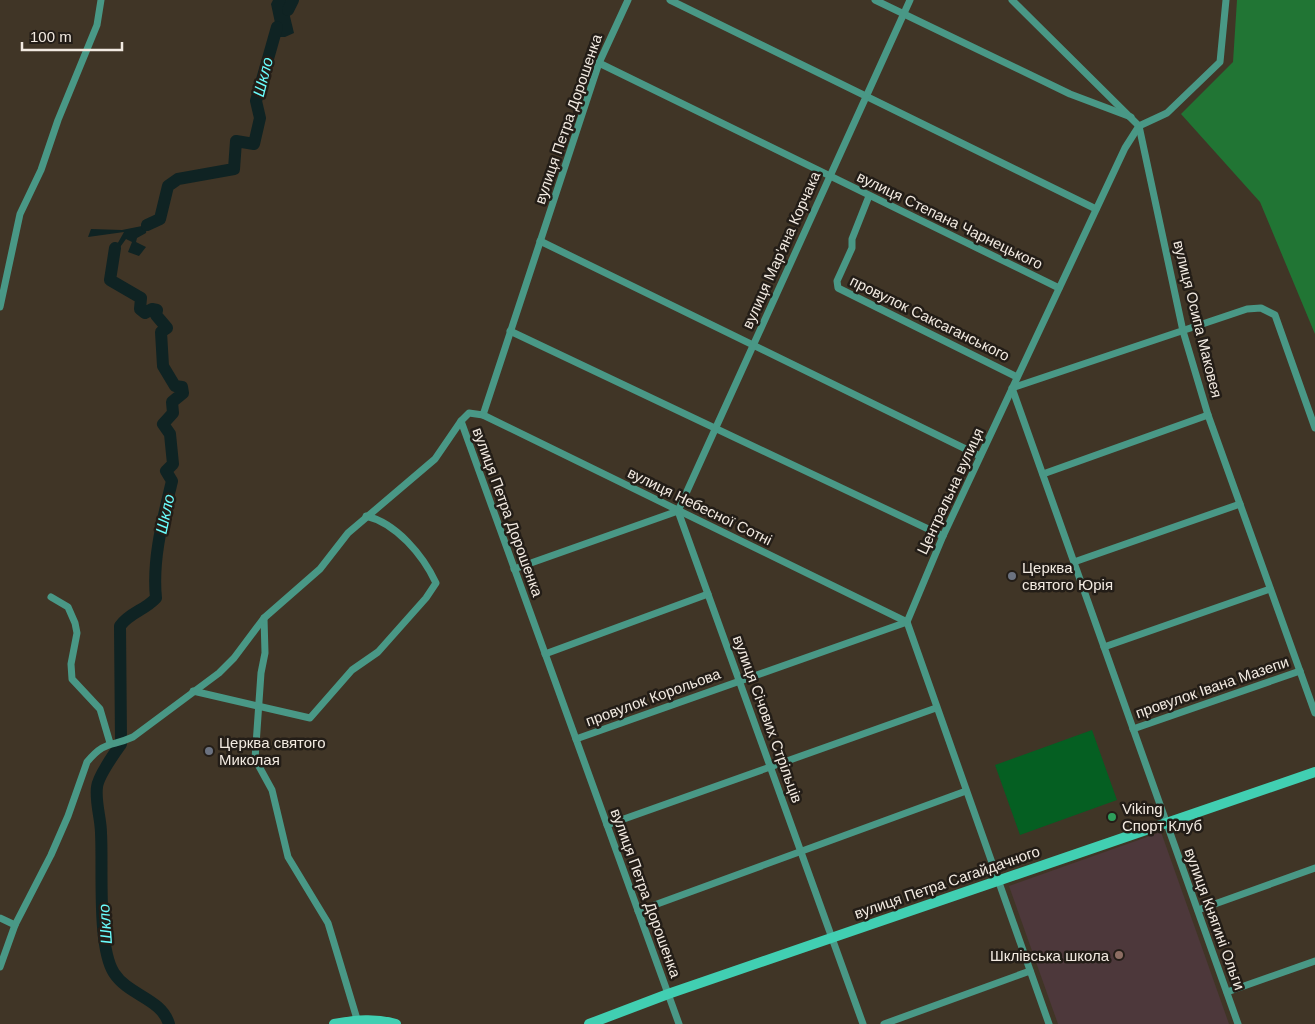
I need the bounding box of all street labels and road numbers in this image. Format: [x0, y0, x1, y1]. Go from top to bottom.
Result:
street label: вулиця Петра Дорошенка [531, 31, 605, 206]
street label: вулиця Мар'яна Корчака [739, 168, 824, 331]
street label: вулиця Степана Чарнецького [854, 168, 1046, 272]
street label: вулиця Осипа Маковея [1170, 239, 1226, 399]
street label: провулок Саксаганського [848, 272, 1012, 364]
street label: вулиця Петра Дорошенка [470, 425, 547, 599]
street label: Центральна вулиця [913, 425, 987, 557]
street label: вулиця Небесної Сотні [625, 464, 775, 548]
street label: вулиця Січових Стрільців [730, 633, 806, 805]
street label: провулок Івана Мазепи [1133, 653, 1291, 721]
street label: провулок Корольова [583, 664, 723, 729]
street label: вулиця Петра Дорошенка [608, 806, 685, 980]
street label: вулиця Петра Сагайдачного [852, 842, 1042, 922]
street label: вулиця Княгині Ольги [1181, 846, 1249, 992]

